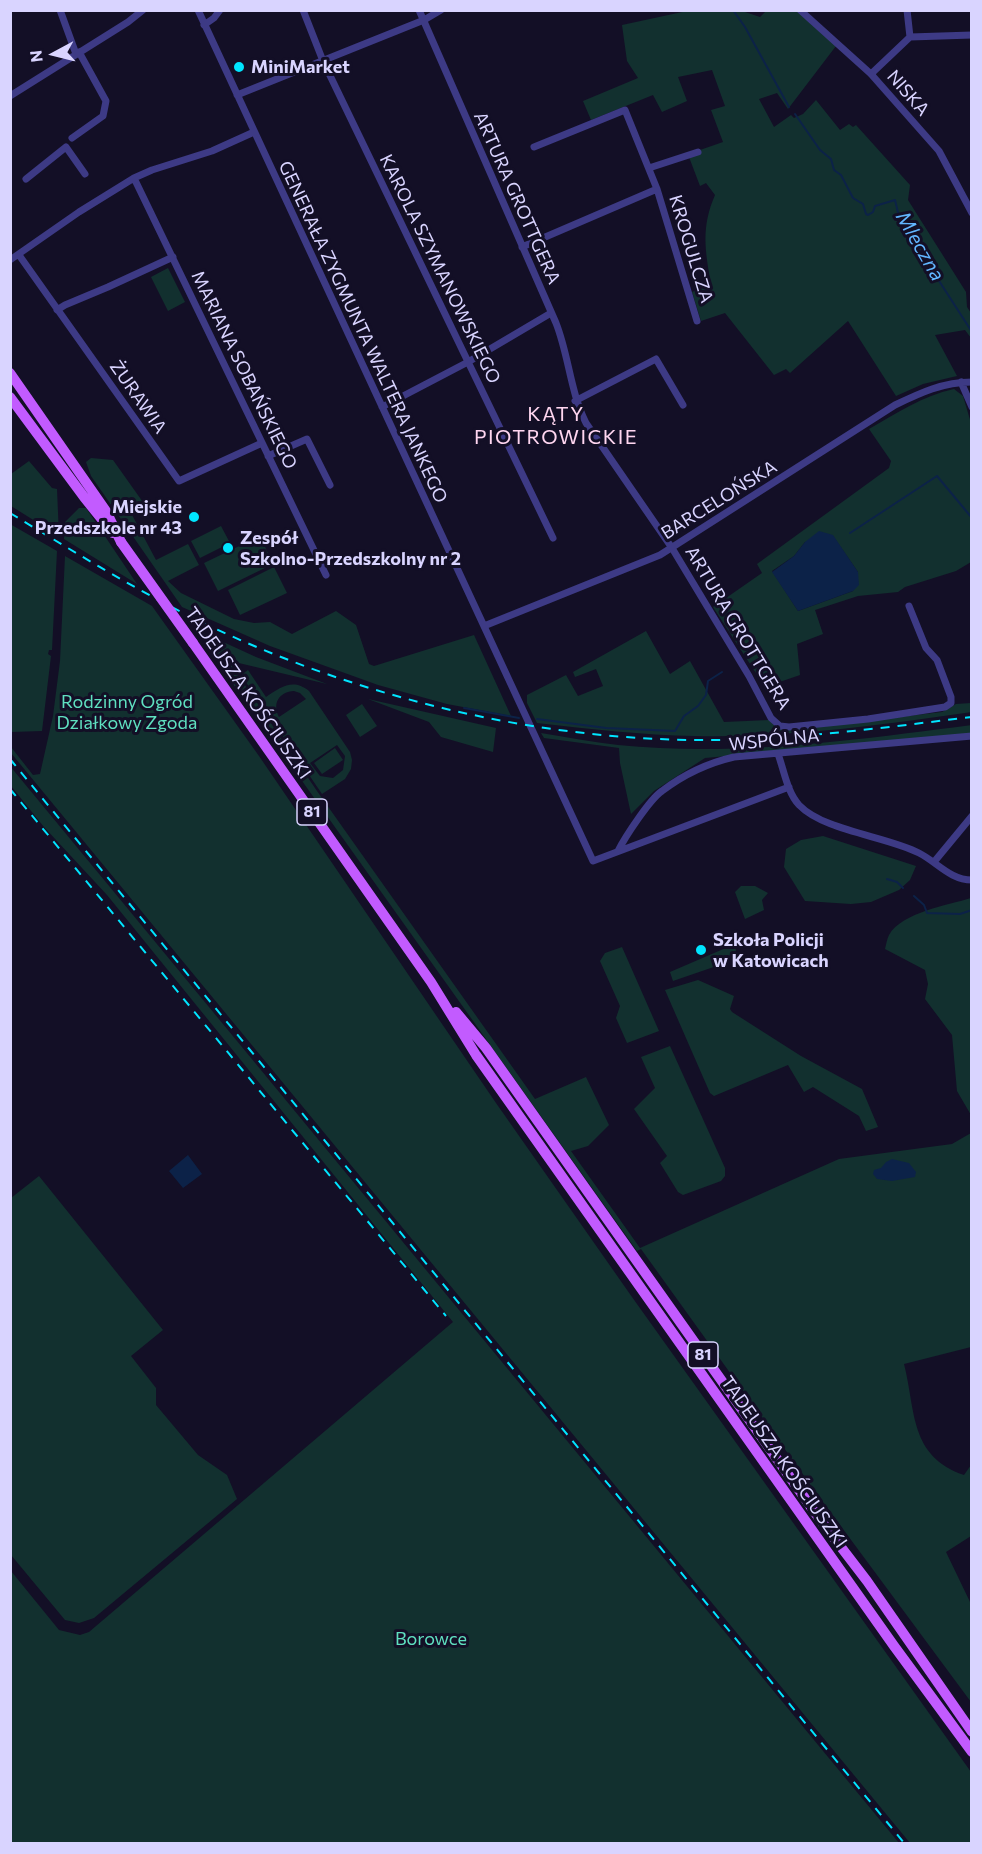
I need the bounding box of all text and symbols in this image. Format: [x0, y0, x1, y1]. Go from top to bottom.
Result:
north arrow [24, 24, 84, 84]
text: N [25, 49, 46, 63]
place label: MiniMarket [251, 56, 350, 78]
marker: MiniMarket [232, 60, 246, 74]
street label: NISKA [882, 66, 934, 120]
street label: ARTURA GROTTGERA [469, 108, 565, 288]
street label: KAROLA SZYMANOWSKIEGO [375, 151, 505, 387]
street label: GENERAŁA ZYGMUNTA WALTERA JANKEGO [274, 158, 452, 506]
street label: KROGULCZA [664, 192, 718, 306]
water label: Mleczna [890, 207, 950, 285]
street label: MARIANA SOBAŃSKIEGO [187, 267, 301, 473]
street label: ŻURAWIA [105, 356, 171, 438]
district label: KĄTY PIOTROWICKIE [474, 402, 638, 449]
street label: BARCELOŃSKA [657, 456, 781, 544]
place label: Miejskie Przedszkole nr 43 [35, 496, 182, 538]
marker: Miejskie Przedszkole nr 43 [187, 510, 201, 524]
place label: Zespół Szkolno-Przedszkolny nr 2 [240, 527, 461, 570]
marker: Zespół Szkolno-Przedszkolny nr 2 [221, 541, 235, 555]
street label: ARTURA GROTTGERA [681, 542, 795, 714]
street label: TADEUSZA KOŚCIUSZKI [180, 603, 316, 783]
park label: Rodzinny Ogród Działkowy Zgoda [57, 691, 197, 734]
street label: WSPÓLNA [728, 725, 820, 755]
road number: 81 [297, 799, 327, 825]
place label: Szkoła Policji w Katowicach [713, 929, 829, 972]
marker: Szkoła Policji w Katowicach [694, 943, 708, 957]
road number: 81 [688, 1342, 718, 1368]
street label: TADEUSZA KOŚCIUSZKI [716, 1372, 852, 1552]
park label: Borowce [395, 1628, 467, 1650]

